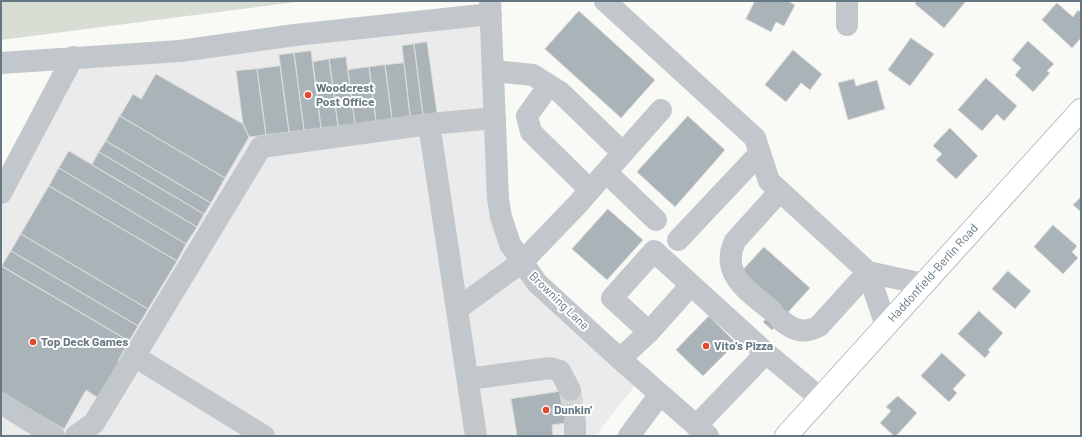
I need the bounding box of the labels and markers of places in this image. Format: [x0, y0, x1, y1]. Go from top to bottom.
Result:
place label: Woodcrest Post Office [316, 81, 375, 109]
marker: Woodcrest Post Office [303, 90, 313, 100]
place label: Top Deck Games [41, 335, 128, 349]
marker: Top Deck Games [28, 337, 38, 347]
place label: Vito's Pizza [714, 339, 773, 353]
marker: Vito's Pizza [701, 341, 711, 351]
place label: Dunkin' [554, 403, 592, 417]
marker: Dunkin' [541, 405, 551, 415]

